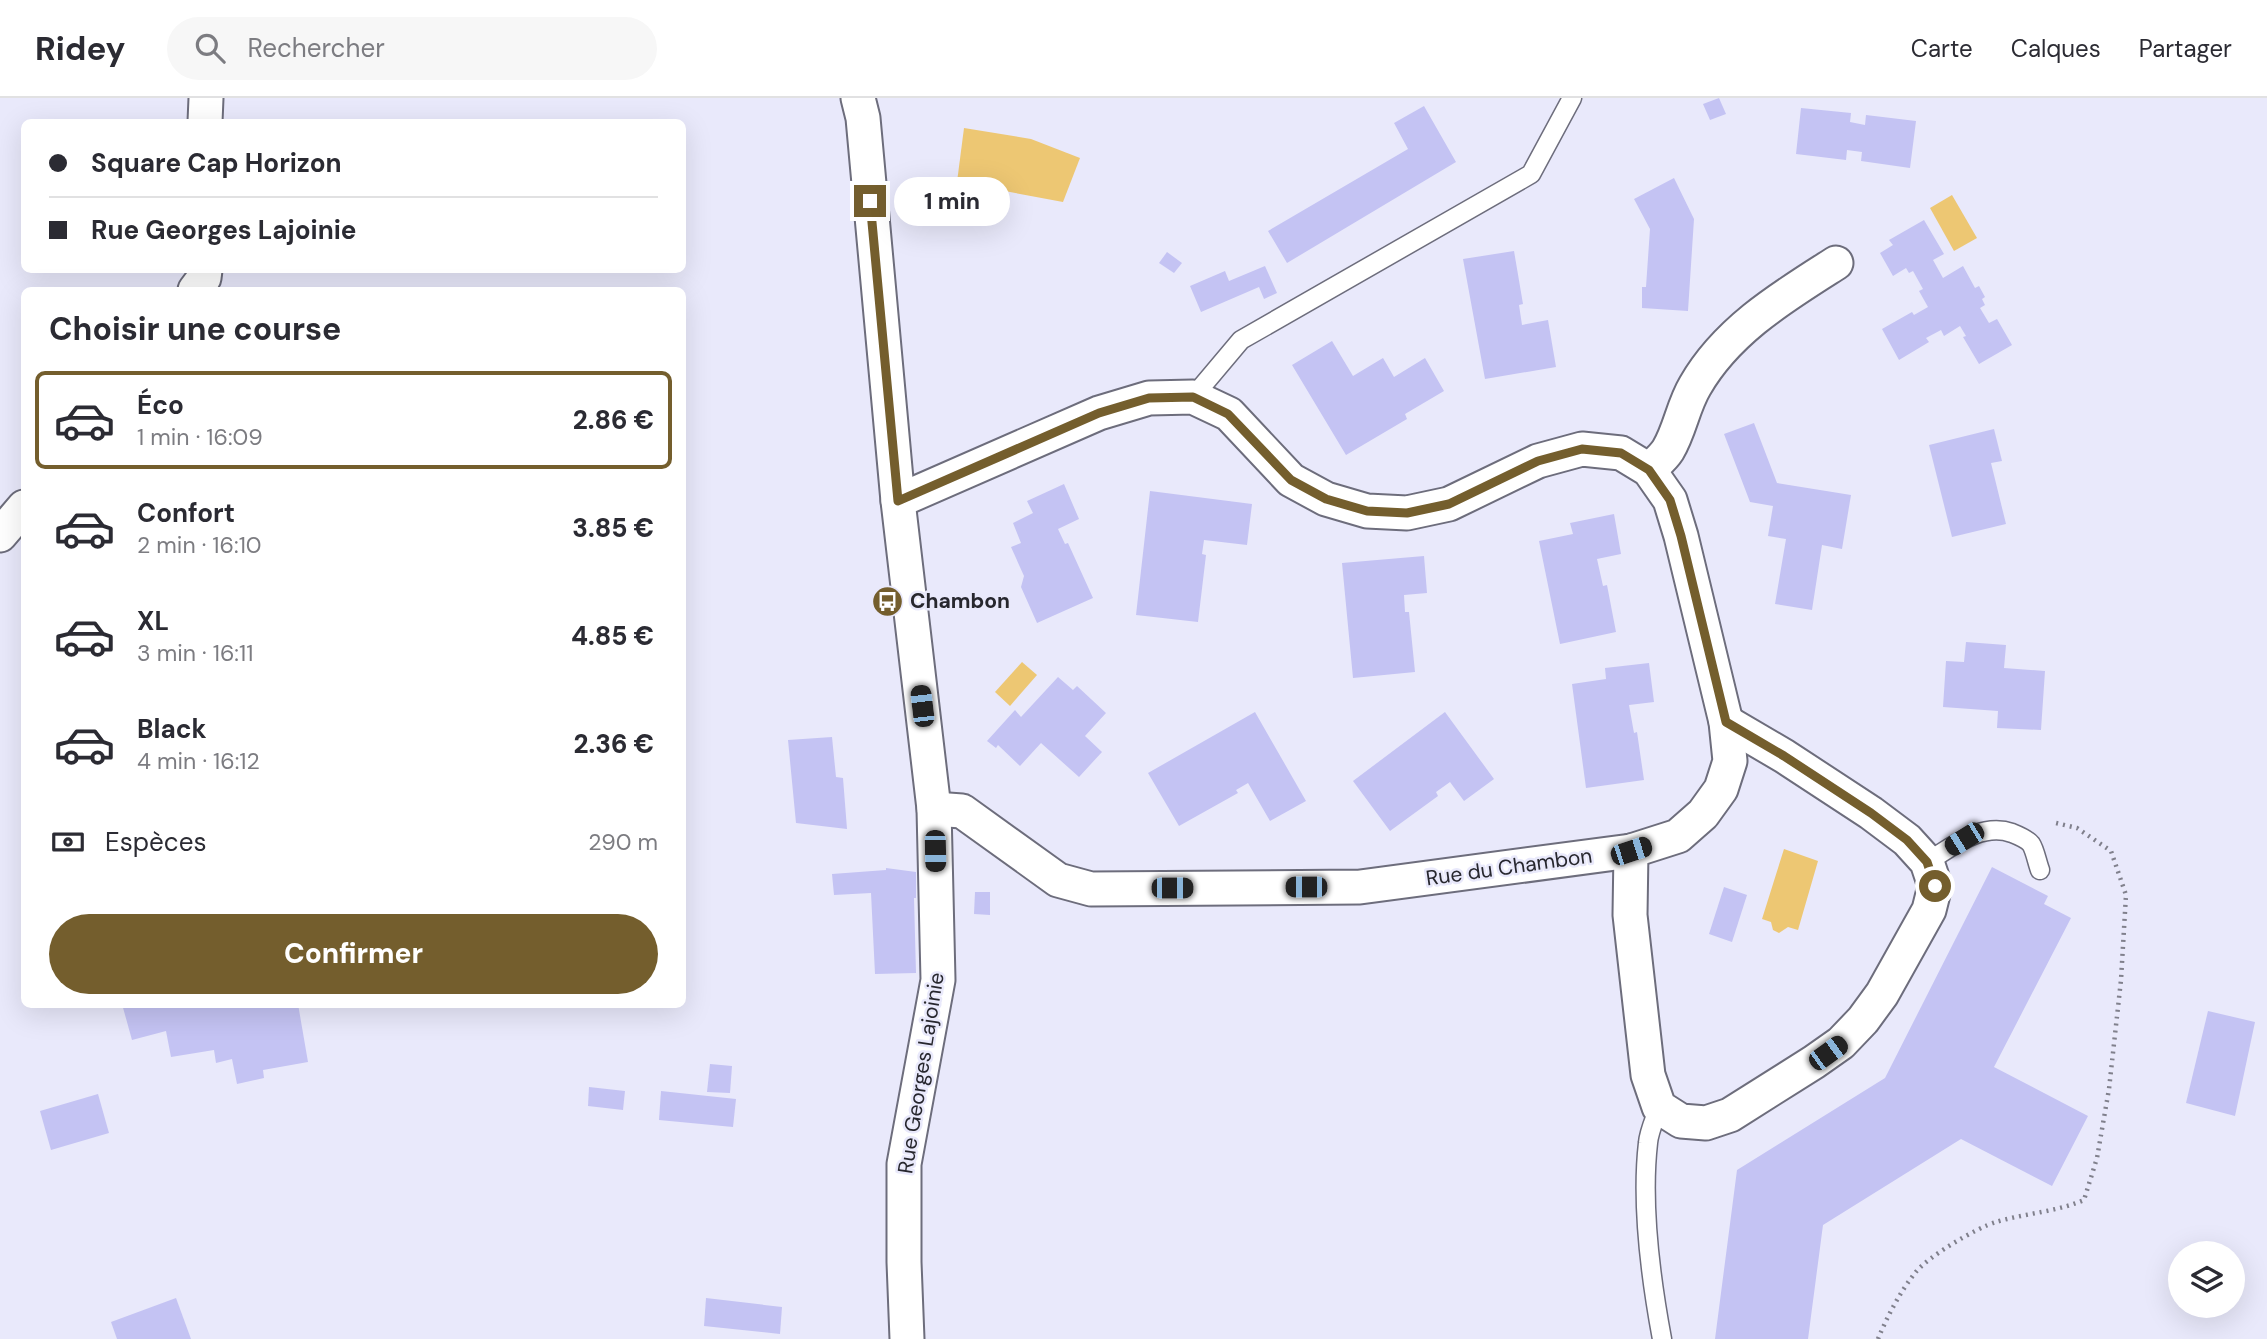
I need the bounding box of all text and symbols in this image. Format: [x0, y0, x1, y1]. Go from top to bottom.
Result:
search box [167, 17, 657, 80]
text: Ridey [35, 27, 125, 70]
icon: search [191, 29, 229, 67]
text: Rechercher [247, 31, 385, 65]
text: Carte [1911, 33, 1973, 64]
text: Calques [2011, 33, 2101, 64]
text: Partager [2139, 33, 2232, 64]
text: Square Cap Horizon [91, 146, 342, 180]
callout: 1 min [894, 176, 1010, 226]
route end [854, 185, 886, 217]
text: 1 min [924, 186, 980, 216]
text: Rue Georges Lajoinie [91, 213, 357, 247]
text: Choisir une course [49, 308, 341, 350]
text: Éco [137, 388, 184, 422]
icon: car [53, 389, 116, 452]
text: 2.86 € [573, 403, 654, 437]
text: 1 min · 16:09 [137, 422, 263, 452]
text: Confort [137, 496, 235, 530]
icon: car [53, 497, 116, 560]
text: 3.85 € [572, 511, 654, 545]
text: 2 min · 16:10 [137, 530, 262, 560]
bus stop icon: Chambon [870, 584, 904, 618]
place label: Chambon [910, 587, 1010, 615]
text: XL [137, 604, 169, 638]
icon: car [53, 605, 116, 668]
text: 4.85 € [571, 619, 654, 653]
text: 3 min · 16:11 [137, 638, 253, 668]
car [910, 684, 935, 728]
text: Black [137, 712, 207, 746]
icon: car [53, 713, 116, 776]
text: 2.36 € [573, 727, 654, 761]
text: 4 min · 16:12 [137, 746, 260, 776]
car [1941, 819, 1988, 859]
icon: cash [49, 823, 87, 861]
text: Espèces [105, 825, 206, 859]
text: 290 m [588, 827, 658, 857]
car [925, 830, 946, 872]
car [1608, 835, 1655, 867]
street label: Rue du Chambon [1424, 841, 1594, 893]
route start [1919, 870, 1951, 902]
car [1286, 877, 1328, 898]
car [1152, 878, 1194, 899]
button: Confirmer [49, 914, 658, 994]
street label: Rue Georges Lajoinie [891, 970, 951, 1176]
car [1805, 1032, 1852, 1074]
map controls [2168, 1241, 2245, 1318]
button: layers [2168, 1241, 2245, 1318]

